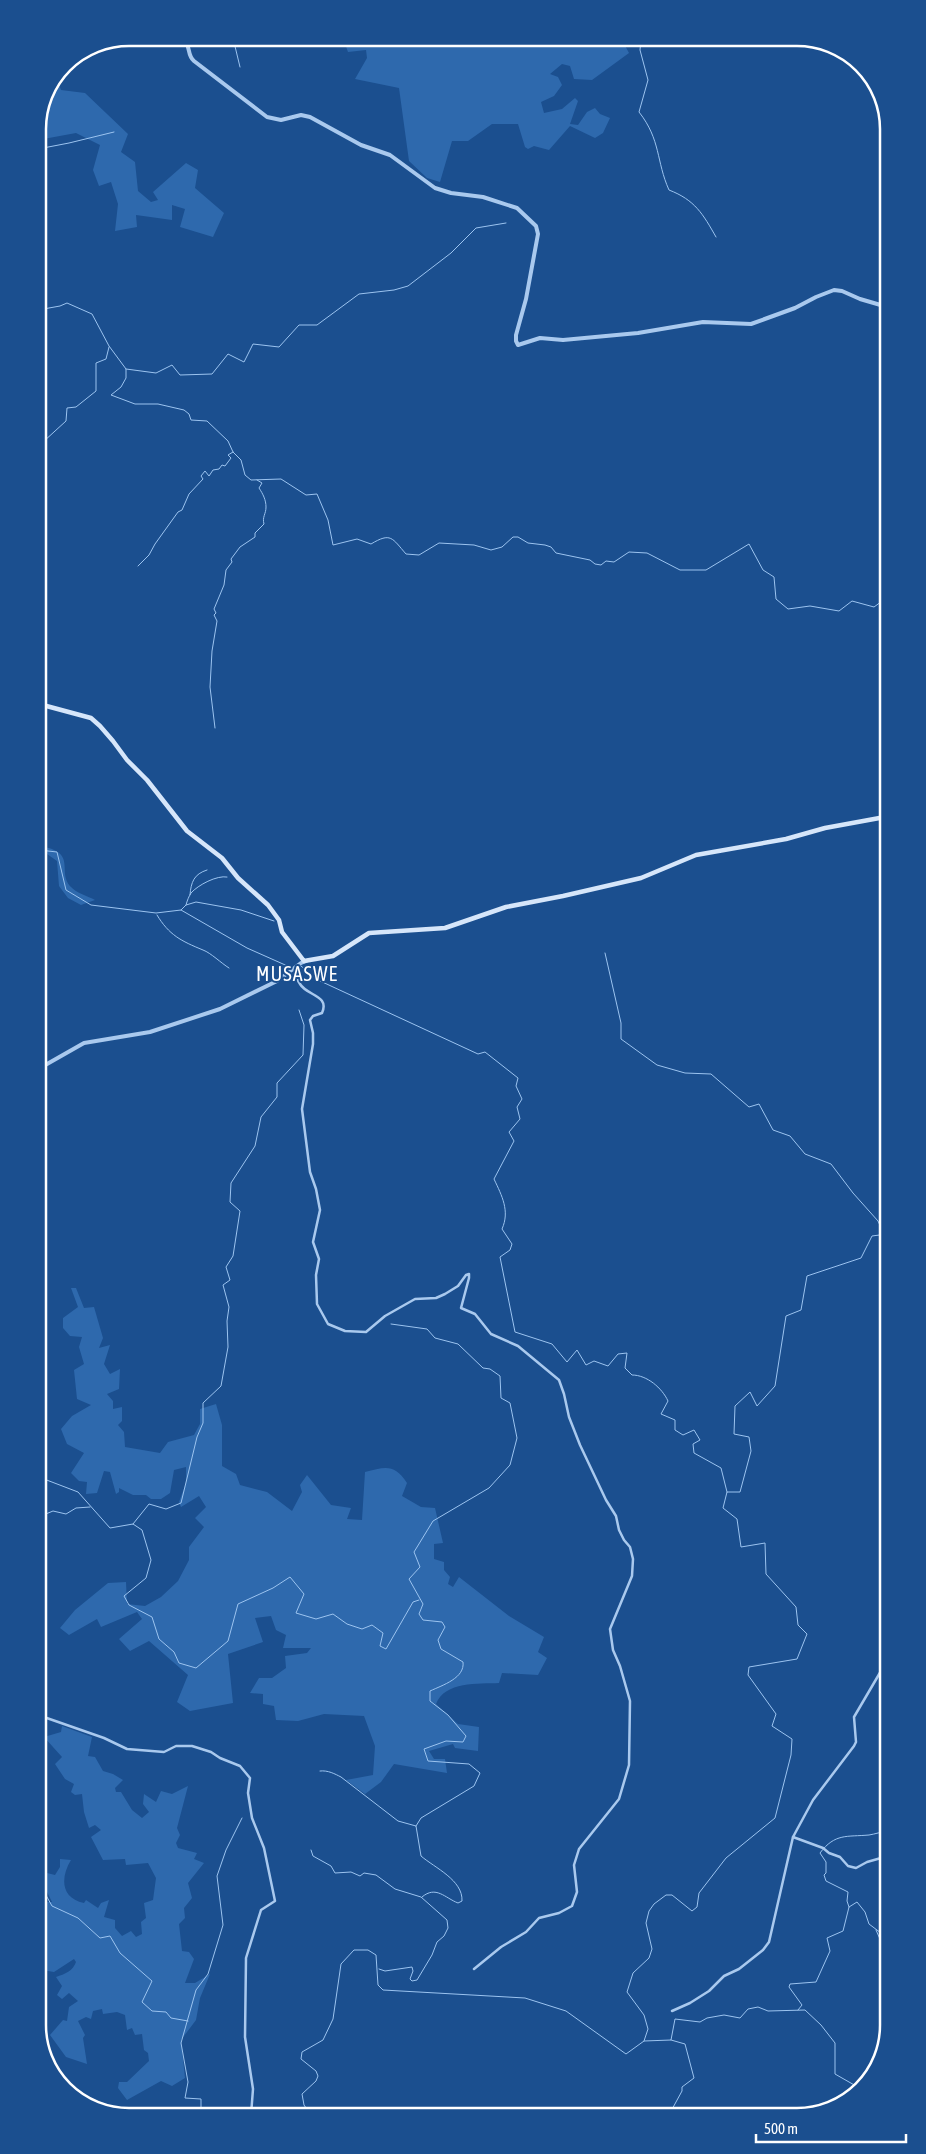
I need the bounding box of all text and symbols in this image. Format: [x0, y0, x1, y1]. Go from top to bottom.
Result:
district label: MUSASWE [256, 962, 338, 985]
scale bar [756, 2112, 906, 2144]
text: 500 m [764, 2120, 798, 2137]

